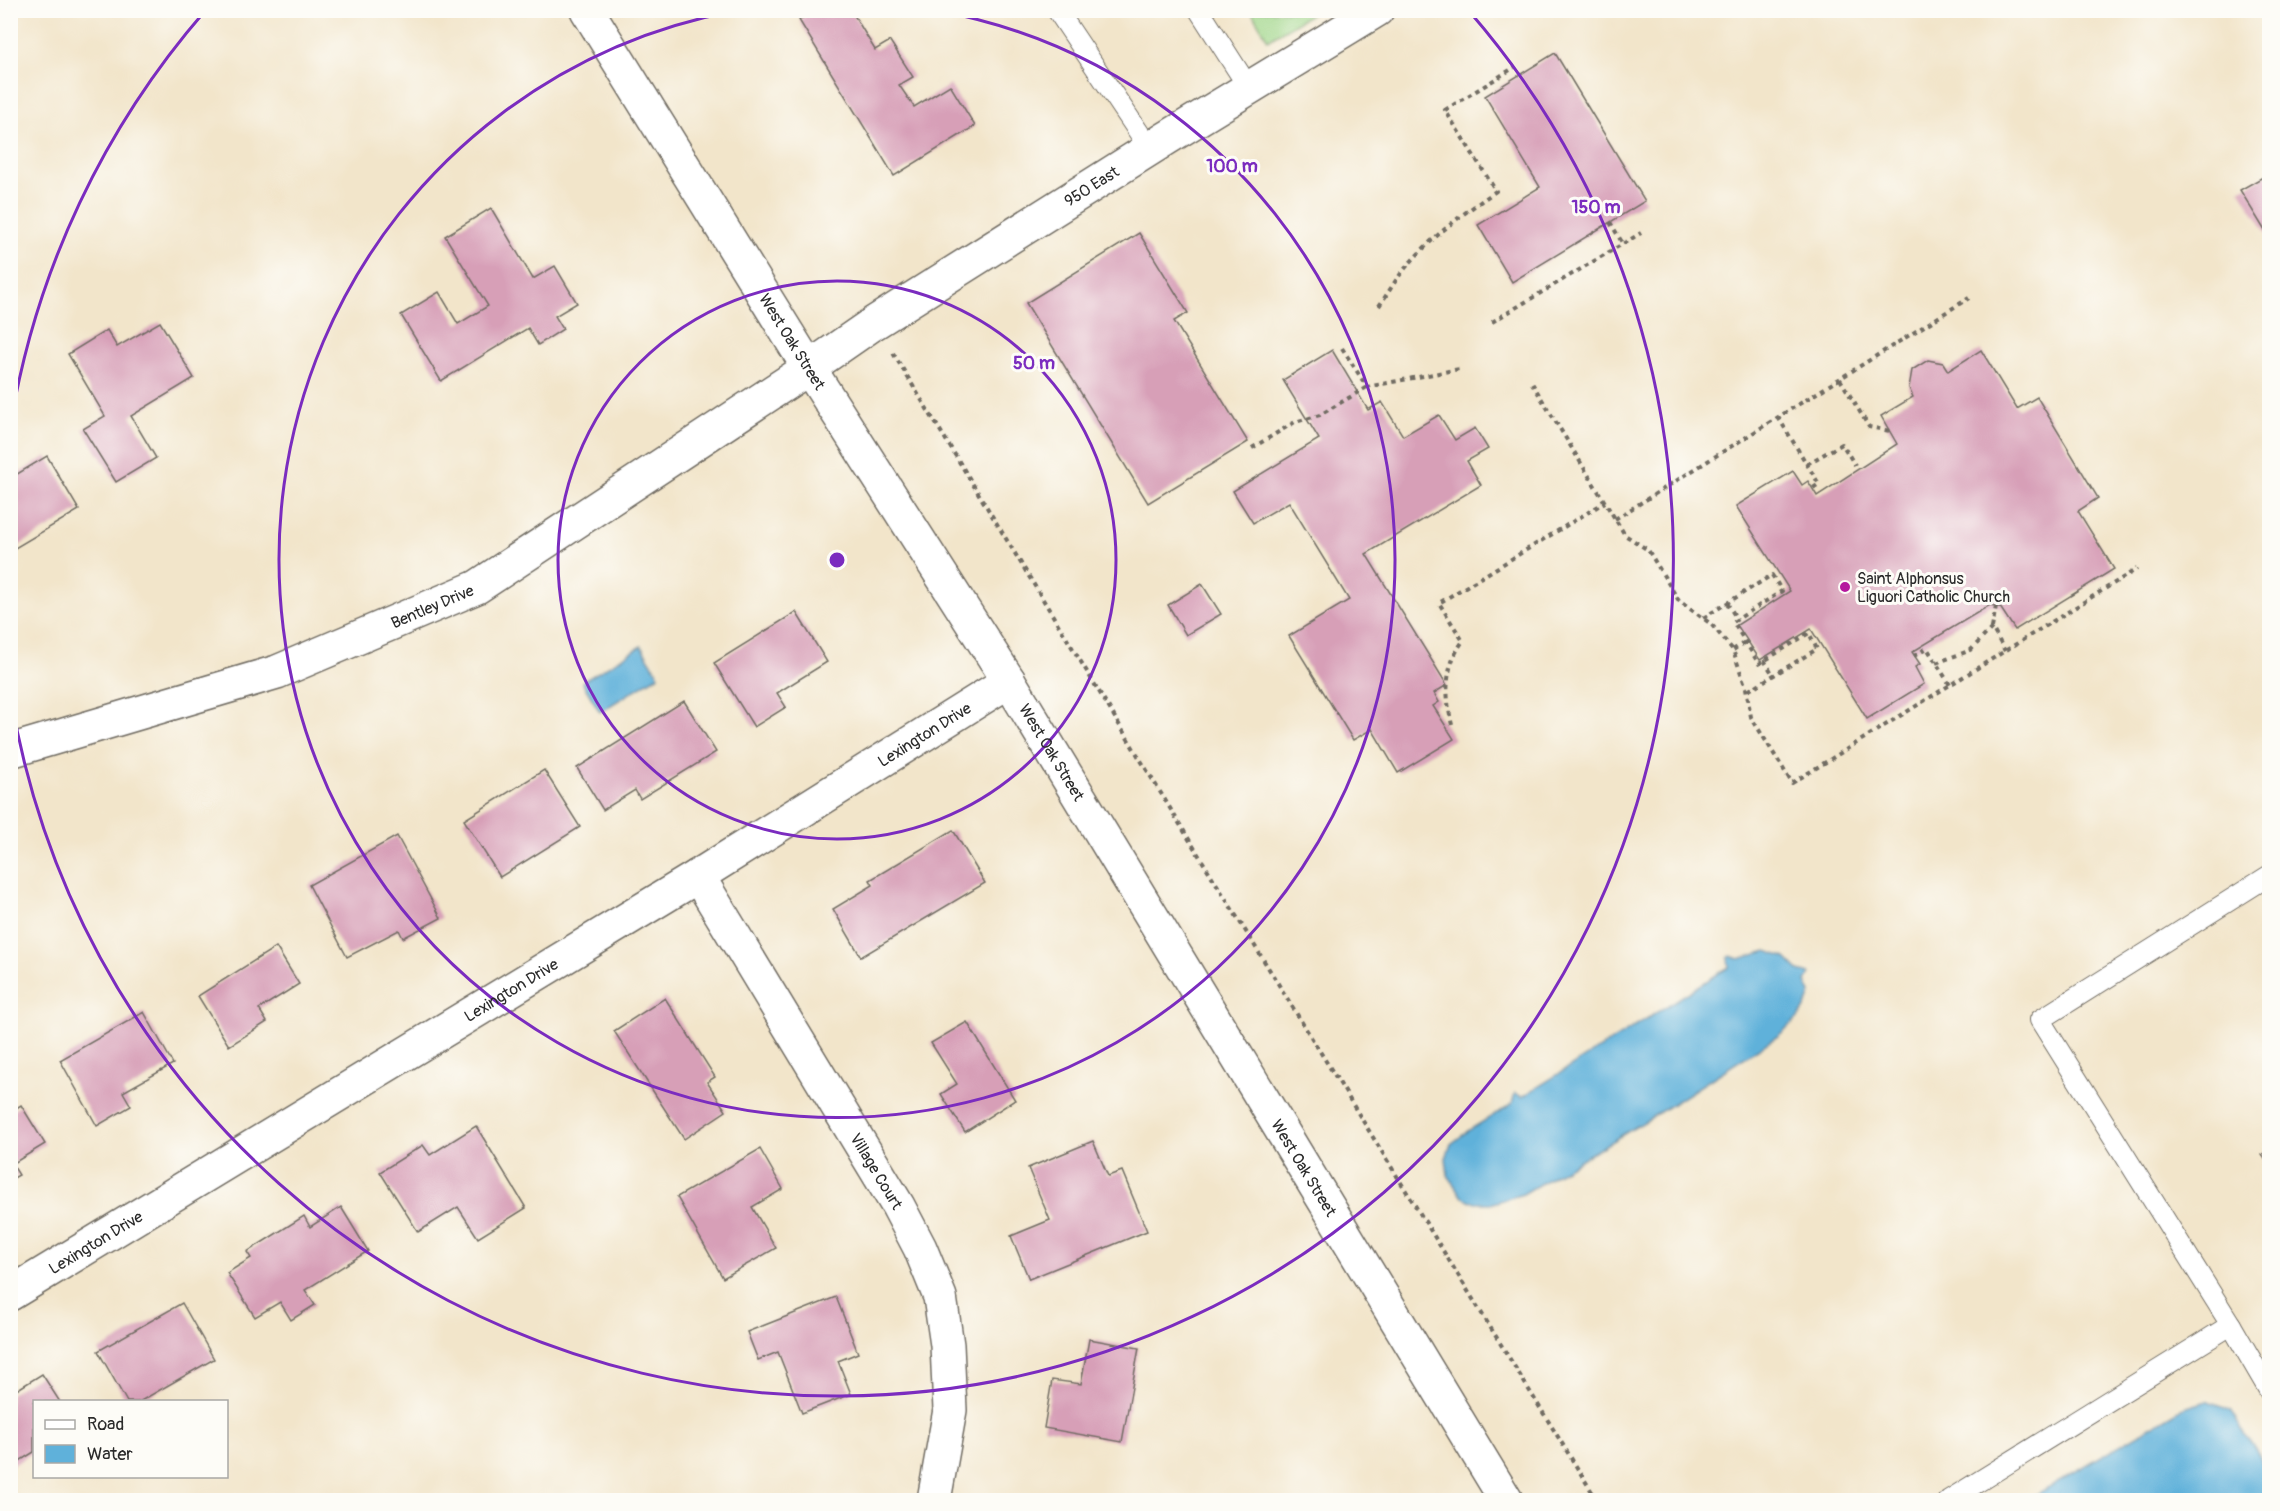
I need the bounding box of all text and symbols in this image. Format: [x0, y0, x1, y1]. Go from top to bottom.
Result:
text: 100 m [1206, 155, 1258, 178]
street label: 950 East [1061, 162, 1123, 211]
text: 150 m [1572, 196, 1621, 219]
street label: West Oak Street [754, 290, 830, 394]
text: 50 m [1013, 352, 1055, 375]
centre of rings [827, 550, 847, 570]
place label: Saint Alphonsus Liguori Catholic Church [1857, 569, 2010, 607]
street label: Bentley Drive [388, 580, 477, 633]
marker: Saint Alphonsus Liguori Catholic Church [1838, 580, 1852, 594]
street label: Lexington Drive [874, 698, 975, 772]
street label: West Oak Street [1014, 701, 1089, 805]
street label: Lexington Drive [461, 954, 562, 1027]
street label: West Oak Street [1266, 1116, 1341, 1221]
street label: Village Court [845, 1130, 907, 1214]
street label: Lexington Drive [45, 1207, 147, 1279]
legend [33, 1400, 228, 1478]
text: Road [87, 1413, 124, 1436]
text: Water [87, 1443, 133, 1466]

